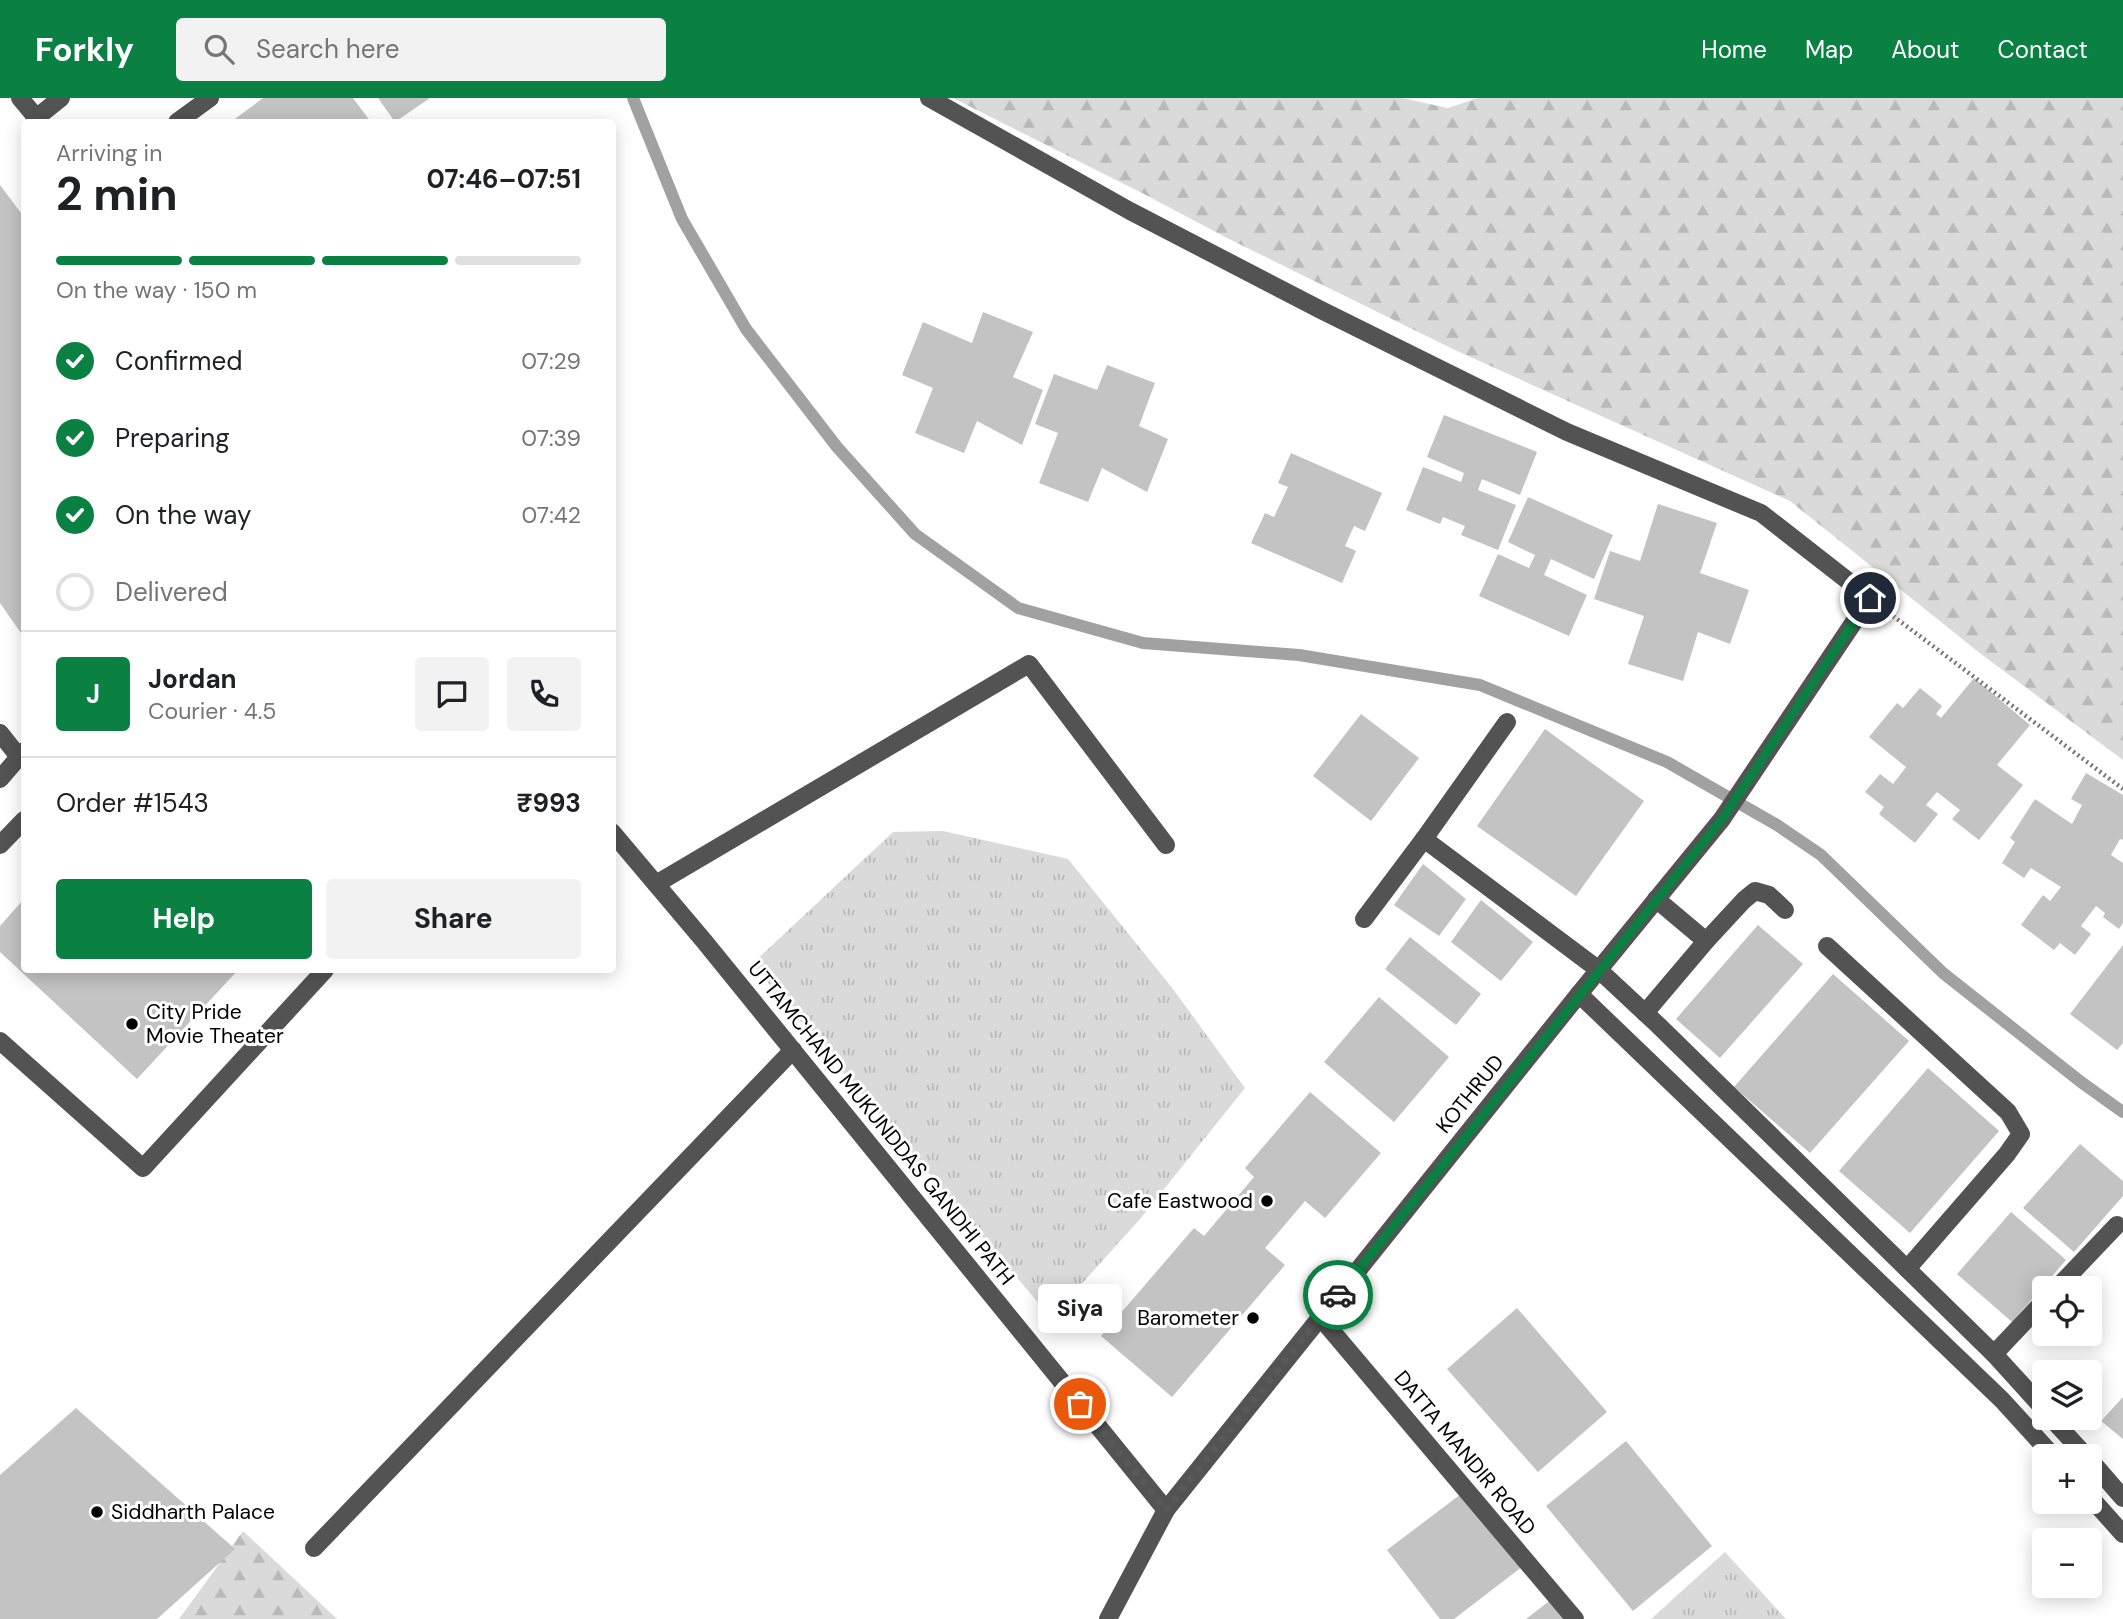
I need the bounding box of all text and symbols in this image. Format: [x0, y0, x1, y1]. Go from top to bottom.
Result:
search box [176, 18, 666, 81]
text: Forkly [35, 28, 134, 71]
icon: search [200, 30, 238, 68]
text: Search here [256, 32, 399, 66]
text: Home [1701, 34, 1767, 65]
text: Map [1805, 34, 1853, 65]
text: About [1891, 34, 1960, 65]
text: Contact [1998, 34, 2088, 65]
text: Arriving in [56, 138, 162, 168]
text: 07:46–07:51 [426, 162, 581, 196]
text: 2 min [56, 164, 178, 224]
text: On the way · 150 m [56, 275, 257, 305]
icon: check [56, 342, 94, 380]
text: Confirmed [115, 344, 242, 378]
text: 07:29 [521, 346, 581, 376]
icon: check [56, 419, 94, 457]
text: Preparing [115, 421, 230, 455]
text: 07:39 [521, 423, 581, 453]
icon: check [56, 496, 94, 534]
text: On the way [115, 498, 251, 532]
text: 07:42 [521, 500, 581, 530]
pin [1840, 568, 1900, 628]
text: Delivered [115, 575, 228, 609]
icon: home [1851, 579, 1889, 617]
button: chat [415, 657, 489, 731]
button: phone [507, 657, 581, 731]
text: Jordan [148, 662, 237, 696]
text: J [86, 677, 100, 711]
text: Courier · 4.5 [148, 696, 276, 726]
text: Order #1543 [56, 786, 209, 820]
text: ₹993 [516, 786, 581, 820]
button: Help [56, 879, 312, 959]
button: Share [326, 879, 581, 959]
street label: UTTAMCHAND MUKUNDDAS GANDHI PATH [741, 955, 1021, 1291]
place label: City Pride Movie Theater [146, 998, 284, 1050]
marker: City Pride Movie Theater [124, 1016, 140, 1032]
street label: KOTHRUD [1430, 1049, 1510, 1139]
place label: Cafe Eastwood [1107, 1187, 1253, 1215]
marker: Cafe Eastwood [1259, 1193, 1275, 1209]
courier [1303, 1260, 1373, 1330]
icon: car [1319, 1276, 1357, 1314]
map controls [2032, 1276, 2102, 1598]
button: locate [2032, 1276, 2102, 1346]
callout: Siya [1038, 1285, 1122, 1334]
text: Siya [1057, 1293, 1103, 1323]
place label: Barometer [1137, 1304, 1239, 1332]
marker: Barometer [1245, 1310, 1261, 1326]
button: layers [2032, 1360, 2102, 1430]
street label: DATTA MANDIR ROAD [1388, 1365, 1542, 1541]
pin [1050, 1374, 1110, 1434]
icon: bag [1061, 1385, 1099, 1423]
button: + [2032, 1444, 2102, 1514]
place label: Siddharth Palace [111, 1498, 275, 1526]
marker: Siddharth Palace [89, 1504, 105, 1520]
button: − [2032, 1528, 2102, 1598]

